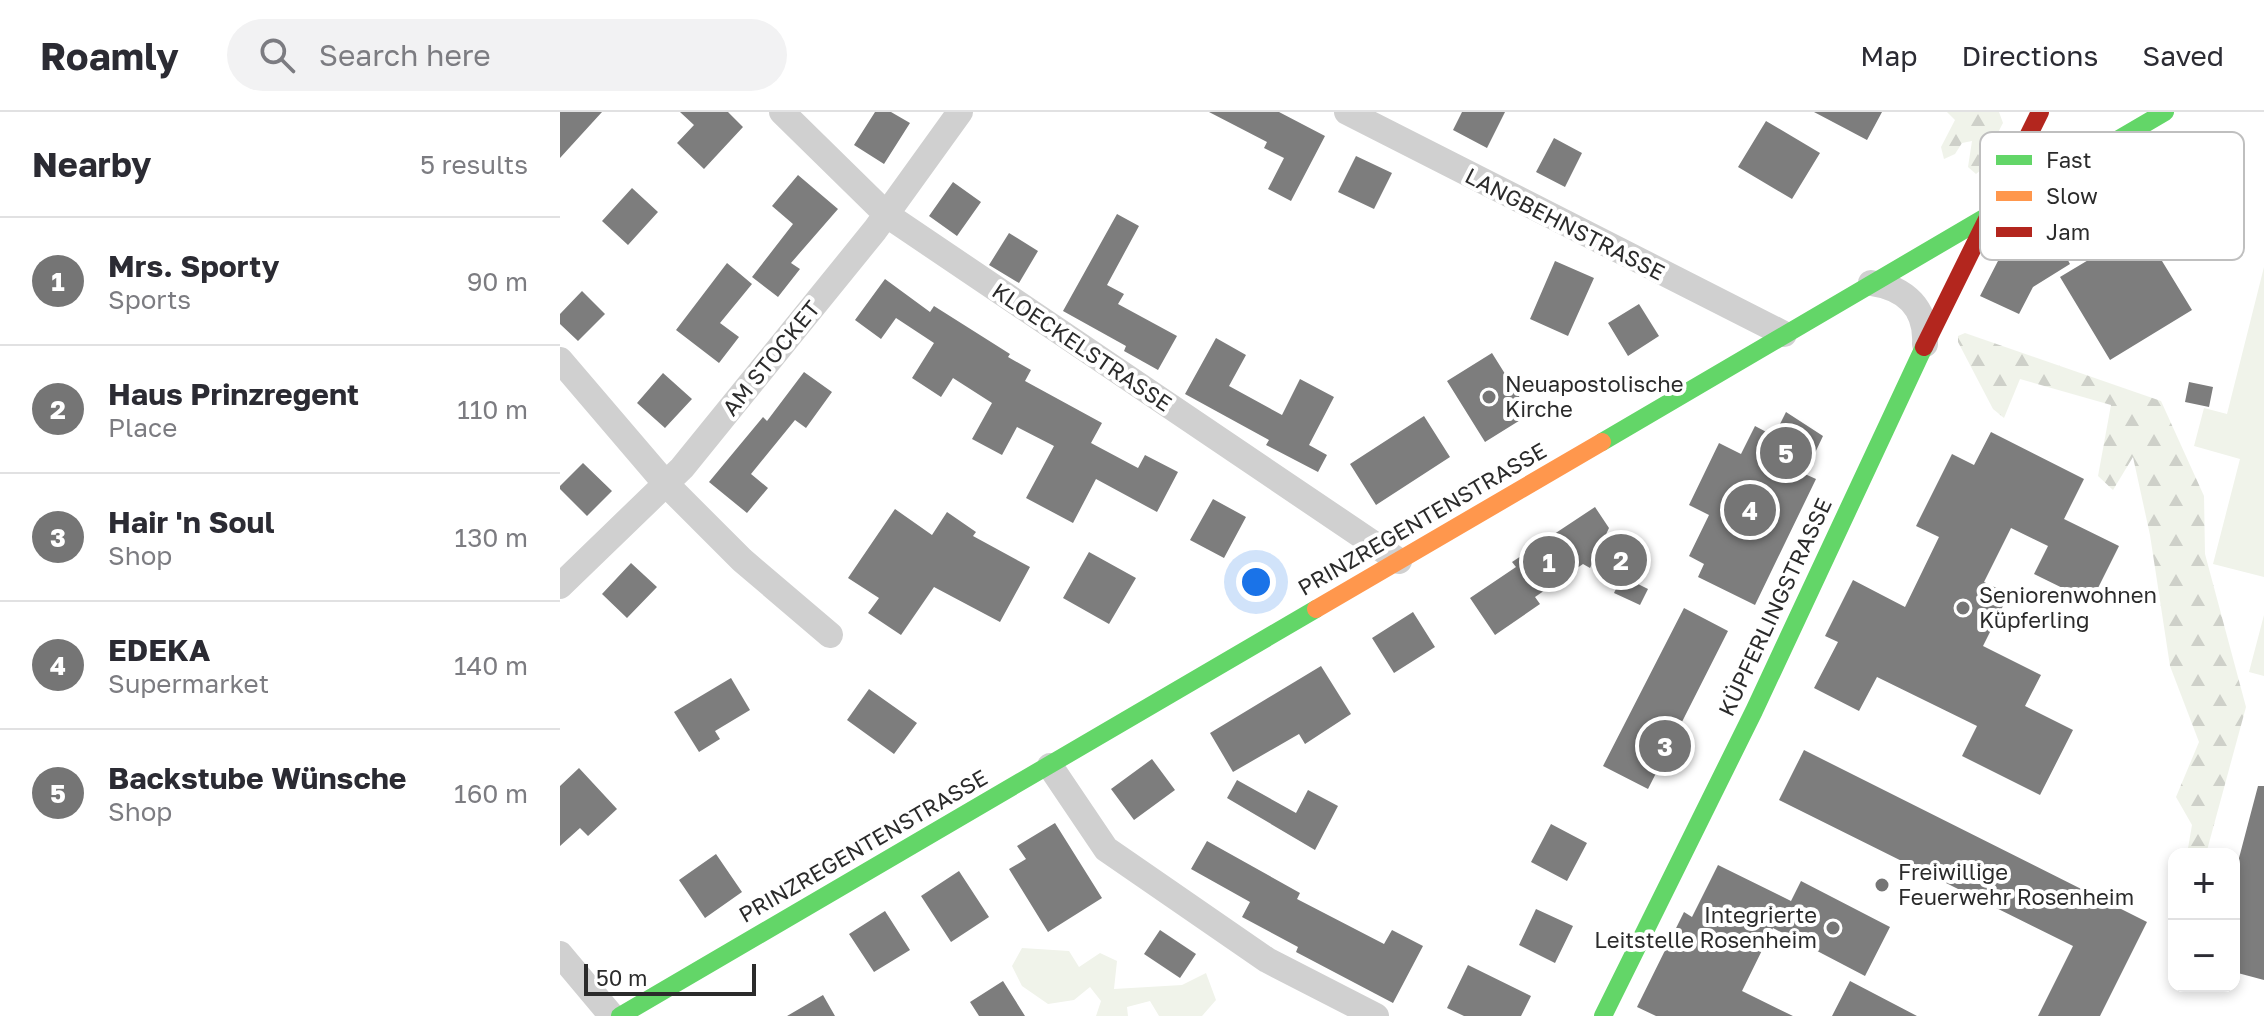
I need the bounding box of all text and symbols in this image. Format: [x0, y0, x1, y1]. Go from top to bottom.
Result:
search box [227, 19, 787, 91]
text: Roamly [40, 33, 179, 78]
icon: search [255, 33, 299, 77]
text: Search here [319, 37, 491, 73]
text: Map [1860, 39, 1917, 72]
text: Directions [1961, 39, 2098, 72]
text: Saved [2142, 39, 2224, 72]
legend [1980, 132, 2244, 260]
text: Nearby [32, 144, 152, 184]
text: Fast [2046, 146, 2092, 173]
text: 5 results [420, 149, 528, 180]
street label: LANGBEHNSTRASSE [1461, 162, 1670, 286]
text: Slow [2046, 182, 2098, 209]
text: Jam [2046, 218, 2090, 245]
text: Mrs. Sporty [108, 248, 279, 284]
text: 1 [51, 266, 65, 297]
text: 90 m [467, 266, 528, 297]
street label: KLOECKELSTRASSE [987, 276, 1177, 417]
text: Sports [108, 284, 191, 315]
street label: AM STOCKET [716, 295, 825, 421]
place label: Neuapostolische Kirche [1505, 370, 1684, 422]
text: Haus Prinzregent [108, 376, 359, 412]
marker: Neuapostolische Kirche [1480, 388, 1498, 406]
text: 2 [50, 394, 66, 425]
text: 110 m [457, 394, 528, 425]
text: Place [108, 412, 177, 443]
pin: 5 [1760, 423, 1812, 483]
street label: PRINZREGENTENSTRASSE [1293, 436, 1551, 601]
pin: 4 [1724, 480, 1776, 540]
street label: KÜPFERLINGSTRASSE [1712, 494, 1837, 720]
text: Hair 'n Soul [108, 504, 274, 540]
text: 3 [50, 522, 66, 553]
text: 130 m [455, 522, 528, 553]
pin: 2 [1595, 530, 1647, 590]
pin: 1 [1523, 532, 1575, 592]
text: Shop [108, 540, 172, 571]
your location [1236, 562, 1276, 602]
place label: Seniorenwohnen Küpferling [1979, 581, 2157, 633]
marker: Seniorenwohnen Küpferling [1954, 599, 1972, 617]
text: EDEKA [108, 632, 210, 668]
text: 4 [50, 650, 66, 681]
text: 140 m [454, 650, 528, 681]
text: Supermarket [108, 668, 269, 699]
pin: 3 [1639, 716, 1691, 776]
text: Backstube Wünsche [108, 760, 407, 796]
street label: PRINZREGENTENSTRASSE [734, 763, 992, 928]
text: 5 [50, 778, 66, 809]
text: 160 m [454, 778, 528, 809]
text: Shop [108, 796, 172, 827]
map controls [2168, 848, 2240, 992]
button: + [2168, 848, 2240, 920]
place label: Freiwillige Feuerwehr Rosenheim [1898, 858, 2134, 910]
marker: Freiwillige Feuerwehr Rosenheim [1873, 876, 1891, 894]
place label: Integrierte Leitstelle Rosenheim [1594, 901, 1817, 953]
marker: Integrierte Leitstelle Rosenheim [1824, 919, 1842, 937]
button: − [2168, 920, 2240, 992]
scale bar [584, 960, 756, 996]
text: 50 m [596, 964, 647, 991]

